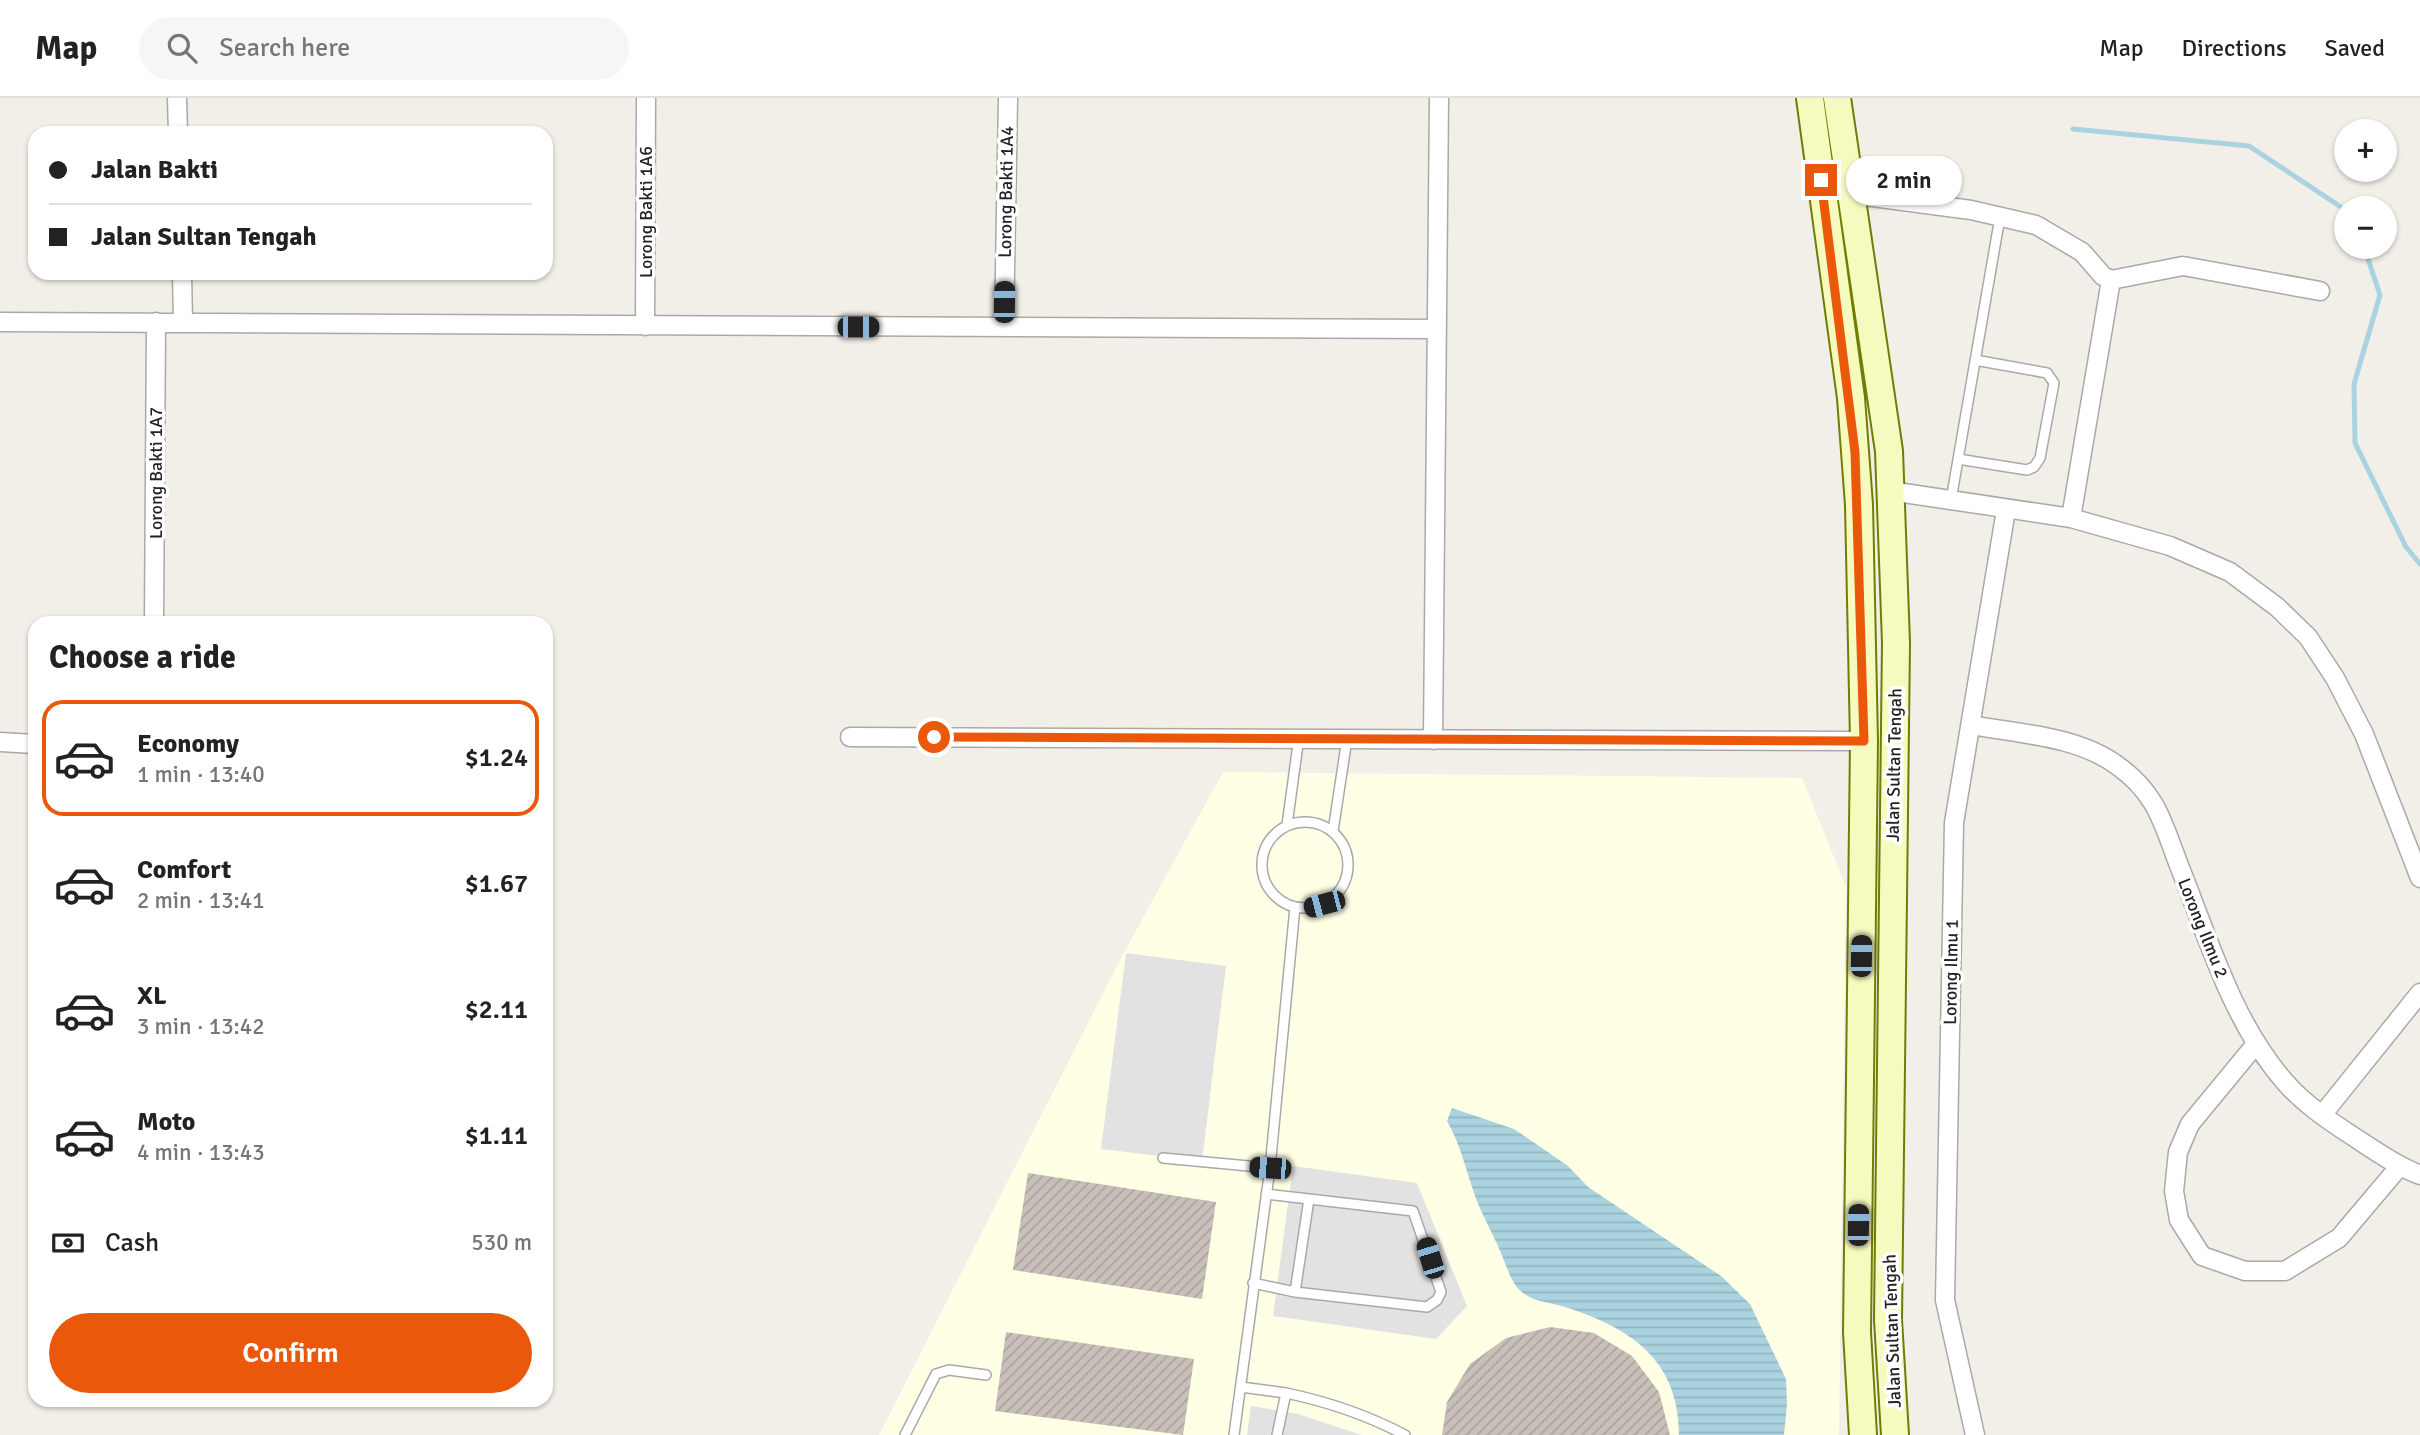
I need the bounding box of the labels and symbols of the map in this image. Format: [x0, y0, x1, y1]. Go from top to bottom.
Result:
street label: Lorong Bakti 1A4 [994, 126, 1018, 258]
street label: Lorong Bakti 1A6 [635, 146, 657, 278]
callout: 2 min [1846, 155, 1961, 204]
route end [1805, 164, 1837, 196]
car [994, 281, 1015, 323]
car [838, 317, 880, 338]
street label: Lorong Bakti 1A7 [145, 407, 167, 539]
street label: Jalan Sultan Tengah [1882, 688, 1906, 842]
route start [918, 721, 950, 753]
street label: Lorong Ilmu 2 [2173, 875, 2233, 981]
car [1301, 888, 1348, 920]
street label: Lorong Ilmu 1 [1939, 919, 1963, 1025]
car [1851, 935, 1872, 977]
car [1249, 1156, 1292, 1180]
car [1848, 1204, 1869, 1246]
car [1414, 1235, 1447, 1281]
street label: Jalan Sultan Tengah [1878, 1254, 1906, 1408]

